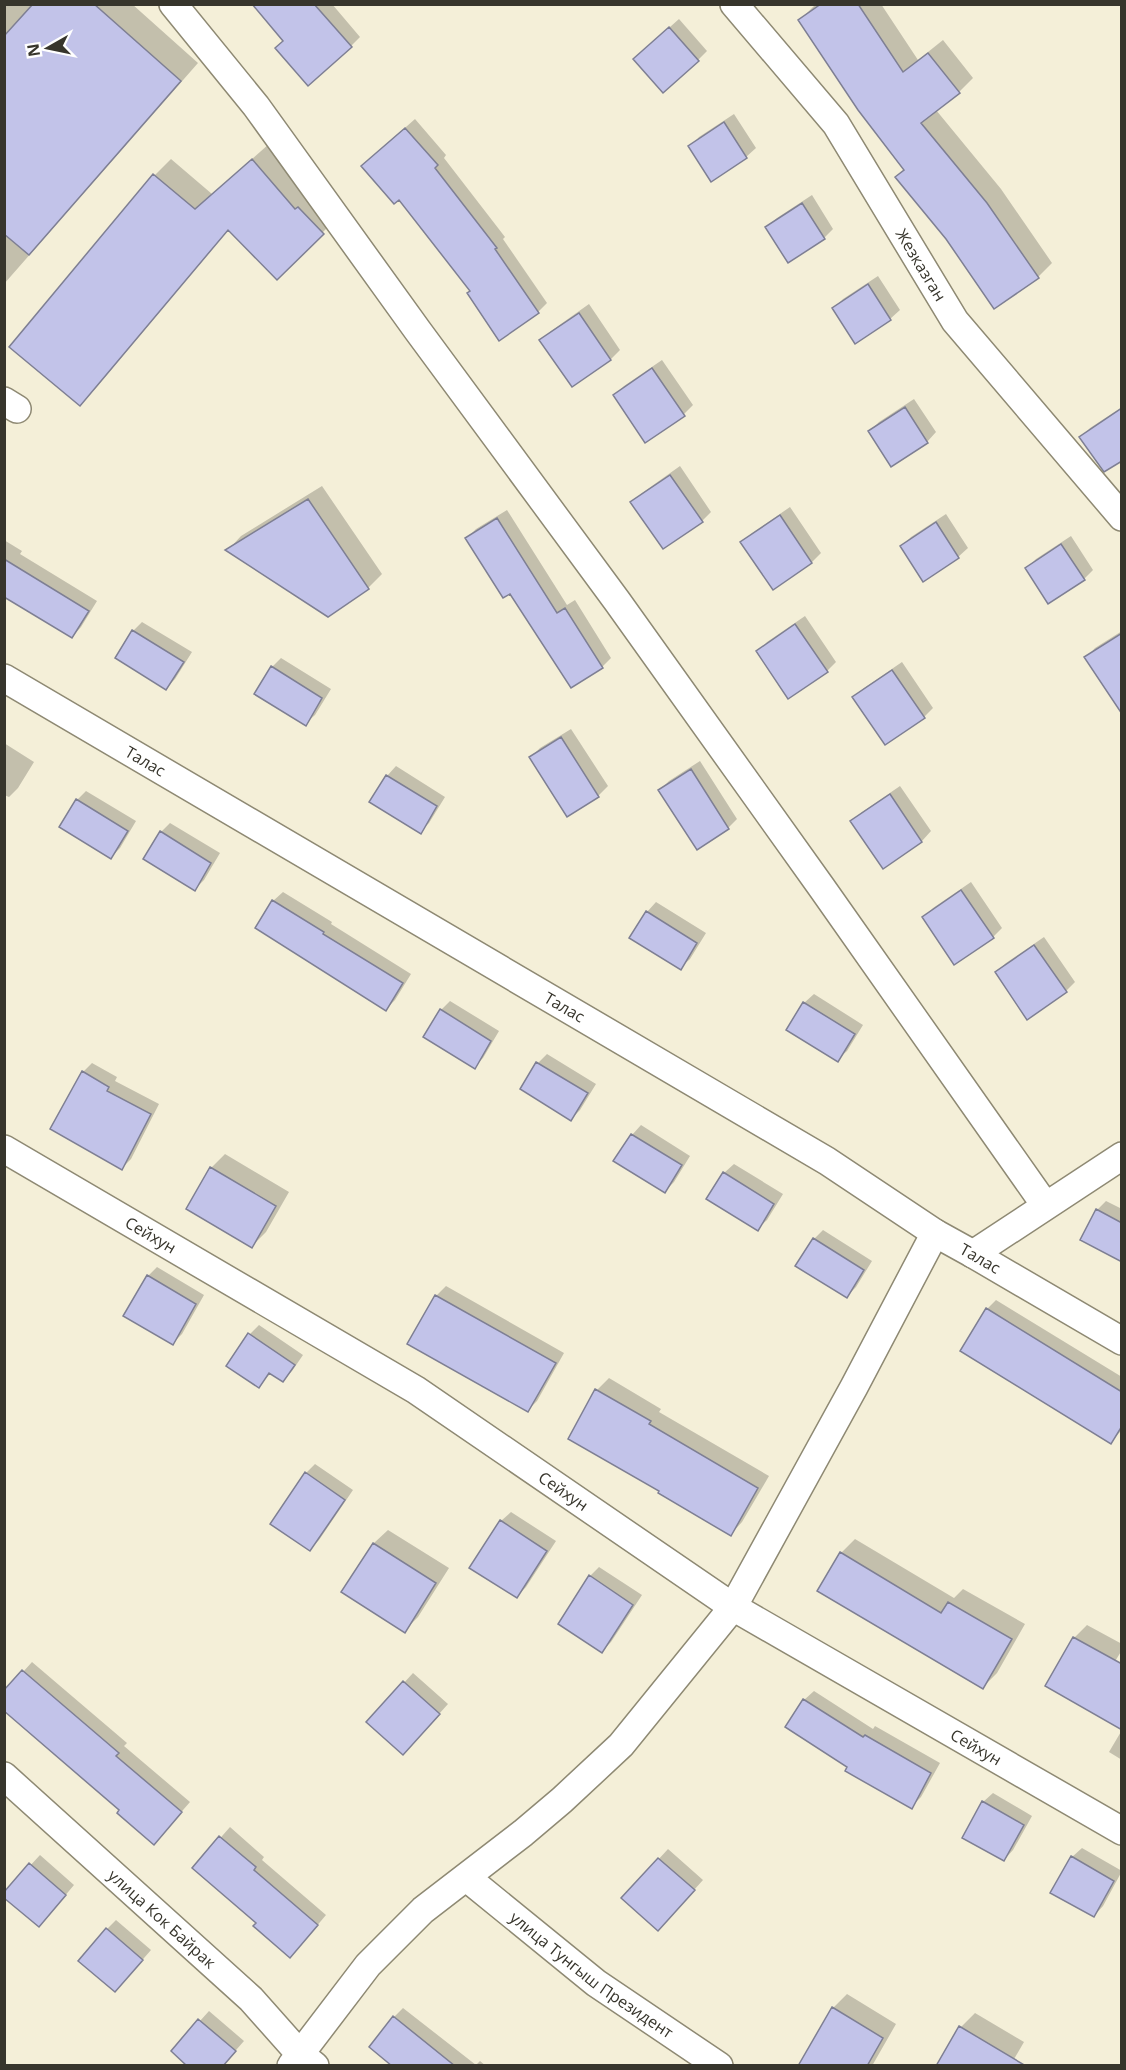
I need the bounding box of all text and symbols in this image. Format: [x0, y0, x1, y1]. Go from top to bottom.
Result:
north arrow [18, 18, 78, 78]
text: N [21, 42, 45, 58]
street label: Жезказган [891, 224, 951, 305]
street label: Талас [121, 741, 170, 782]
street label: Талас [540, 987, 589, 1028]
street label: Сейхун [121, 1211, 180, 1258]
street label: Талас [956, 1238, 1005, 1279]
street label: Сейхун [534, 1466, 593, 1516]
street label: Сейхун [946, 1724, 1006, 1770]
street label: улица Кок Байрак [104, 1864, 221, 1974]
street label: улица Тунгыш Президент [505, 1906, 678, 2043]

